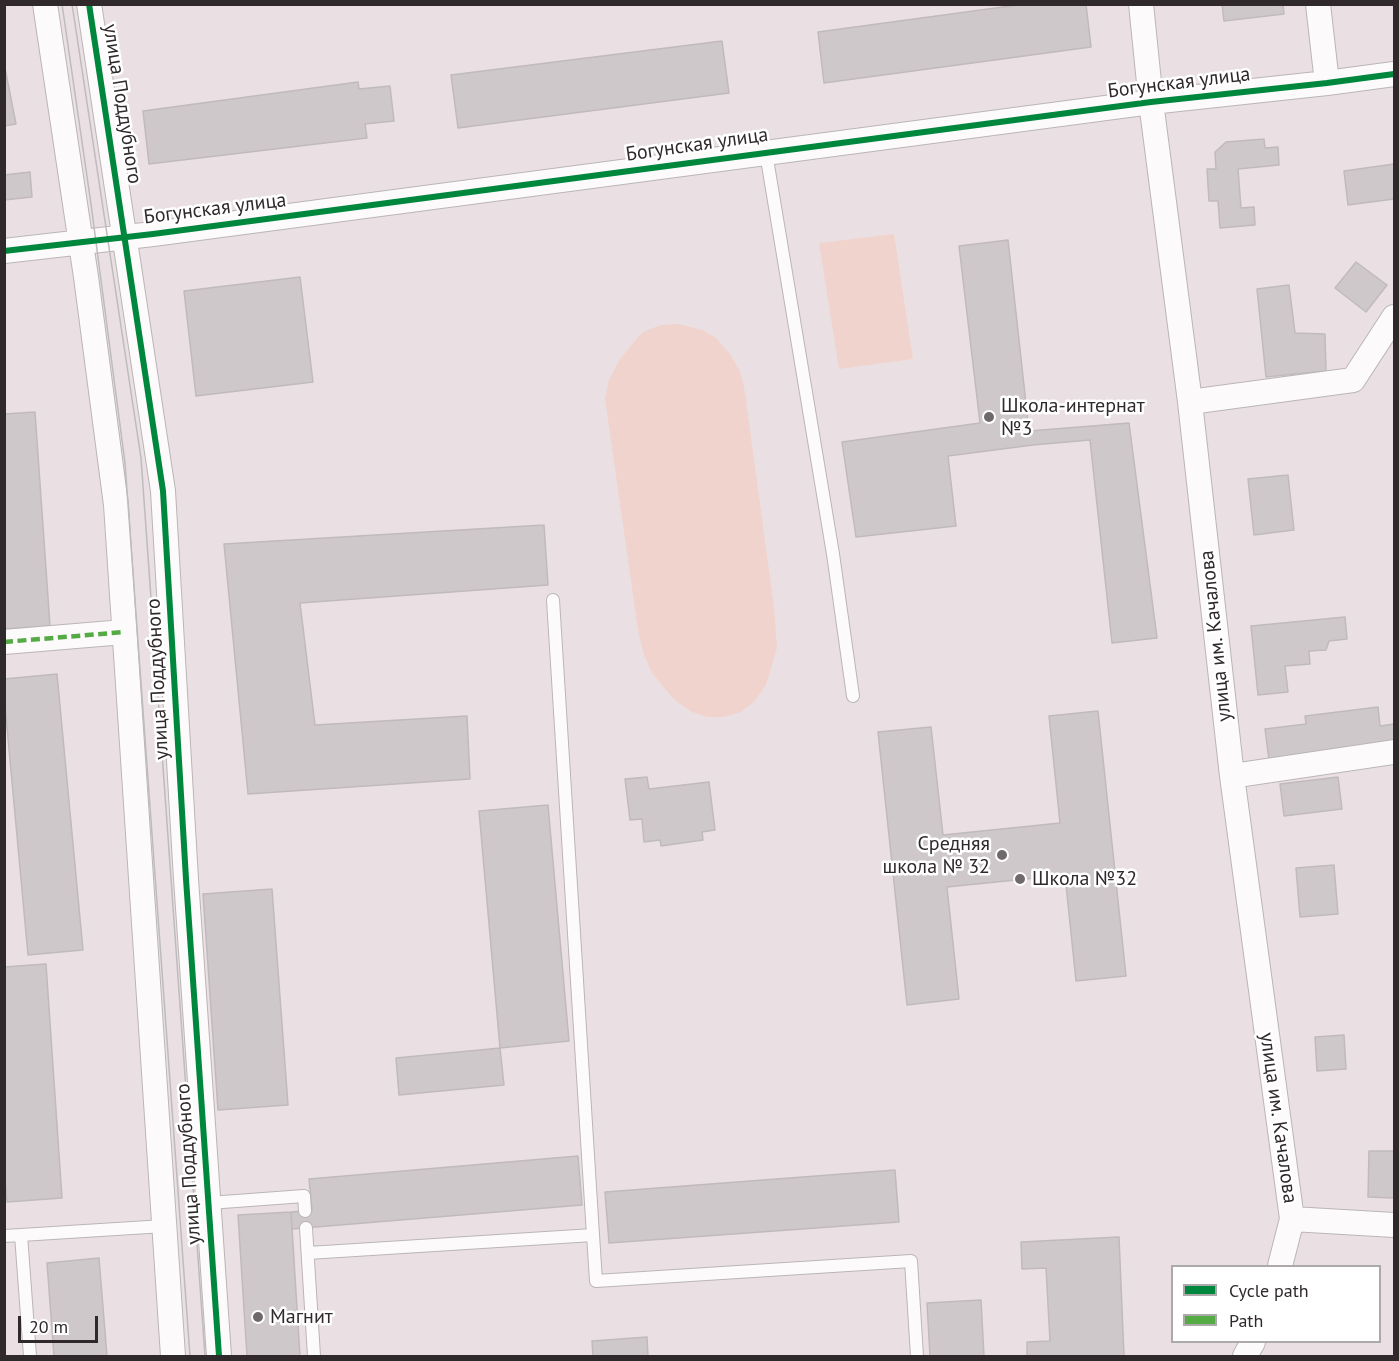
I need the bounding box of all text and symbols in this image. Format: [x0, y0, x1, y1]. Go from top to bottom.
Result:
street label: улица Поддубного [98, 22, 146, 186]
street label: Богунская улица [1106, 62, 1252, 104]
street label: Богунская улица [624, 123, 770, 167]
street label: Богунская улица [142, 188, 288, 230]
place label: Школа-интернат №3 [1001, 394, 1145, 441]
marker: Школа-интернат №3 [982, 410, 996, 424]
street label: улица им. Качалова [1195, 549, 1237, 723]
street label: улица Поддубного [142, 598, 174, 760]
place label: Средняя школа № 32 [882, 832, 990, 879]
marker: Средняя школа № 32 [995, 848, 1009, 862]
place label: Школа №32 [1032, 867, 1137, 891]
marker: Школа №32 [1013, 872, 1027, 886]
street label: улица им. Качалова [1254, 1031, 1302, 1205]
street label: улица Поддубного [171, 1083, 207, 1245]
legend [1171, 1265, 1381, 1343]
text: Cycle path [1229, 1279, 1309, 1302]
scale bar [21, 1304, 100, 1342]
place label: Магнит [270, 1305, 333, 1329]
text: Path [1229, 1309, 1263, 1332]
marker: Магнит [251, 1310, 265, 1324]
text: 20 m [29, 1315, 68, 1338]

